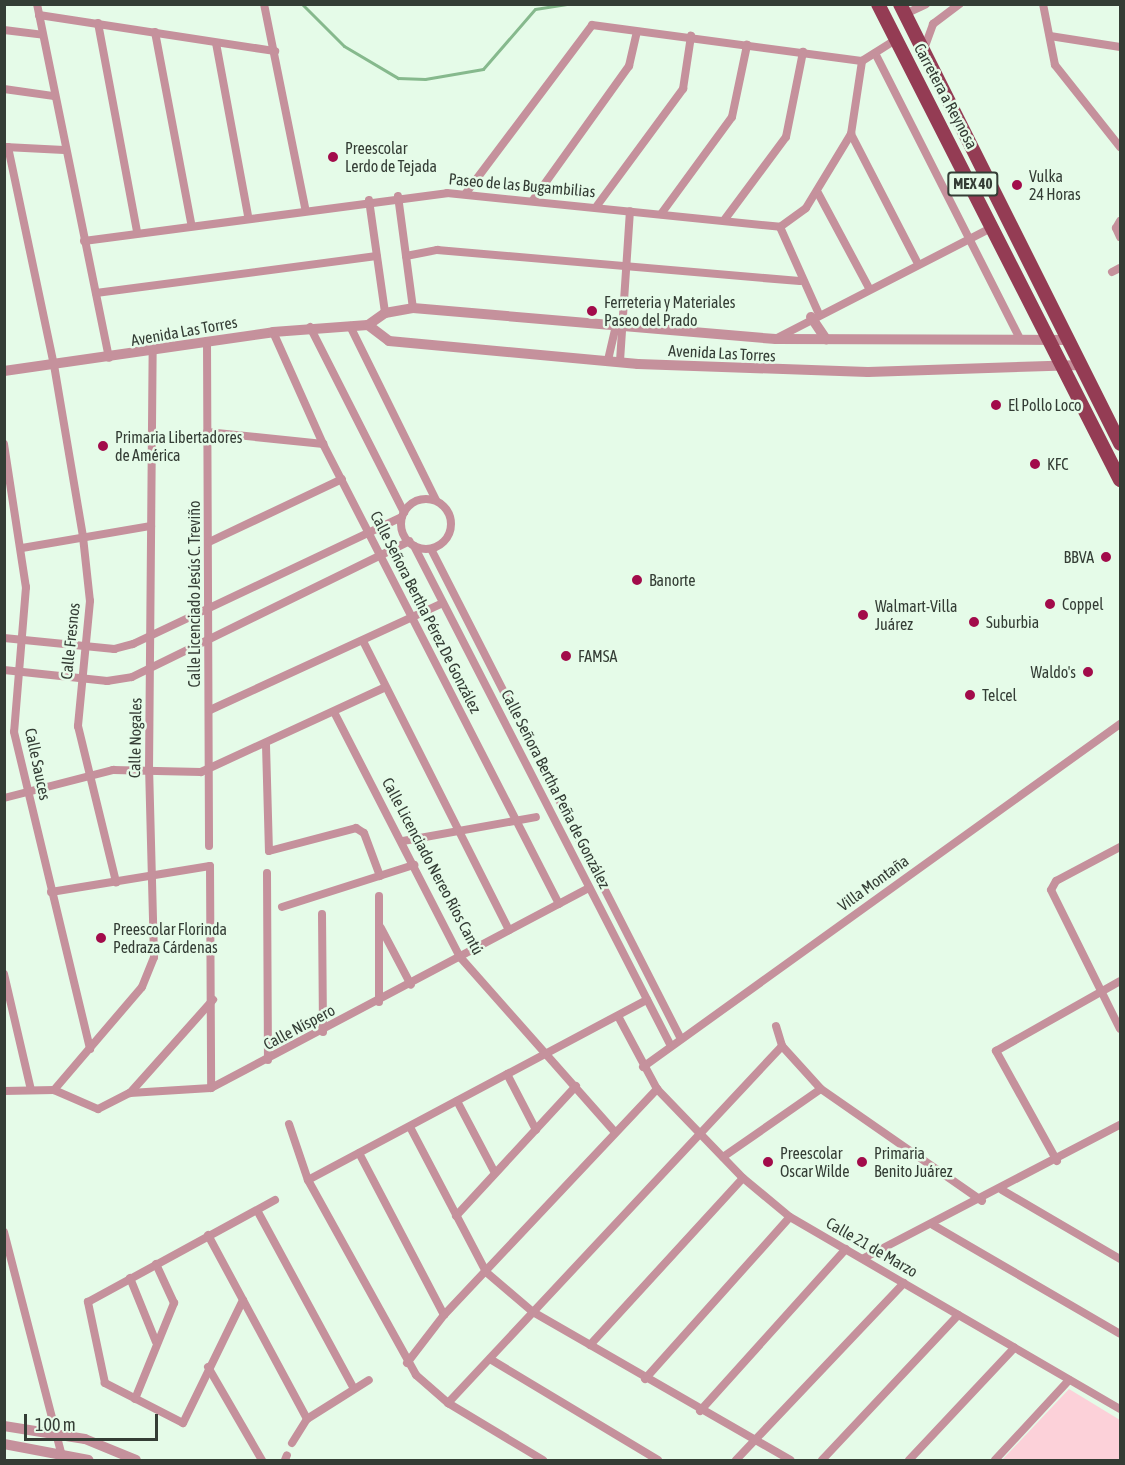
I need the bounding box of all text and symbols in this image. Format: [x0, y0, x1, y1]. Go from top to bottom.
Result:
street label: Carretera a Reynosa [910, 40, 982, 152]
place label: Preescolar Lerdo de Tejada [345, 138, 437, 176]
marker: Preescolar Lerdo de Tejada [326, 150, 340, 164]
place label: Vulka 24 Horas [1029, 166, 1081, 204]
street label: Paseo de las Bugambilias [448, 169, 596, 201]
road number: MEX 40 [946, 172, 1000, 196]
marker: Vulka 24 Horas [1010, 178, 1024, 192]
place label: Ferreteria y Materiales Paseo del Prado [604, 292, 735, 330]
marker: Ferreteria y Materiales Paseo del Prado [585, 304, 599, 318]
street label: Avenida Las Torres [129, 312, 239, 350]
street label: Avenida Las Torres [668, 341, 776, 365]
place label: El Pollo Loco [1008, 395, 1082, 415]
marker: El Pollo Loco [989, 398, 1003, 412]
place label: Primaria Libertadores de América [115, 427, 242, 465]
marker: Primaria Libertadores de América [96, 439, 110, 453]
place label: KFC [1047, 454, 1068, 474]
marker: KFC [1028, 457, 1042, 471]
street label: Calle Licenciado Jesús C. Treviño [184, 501, 204, 687]
street label: Calle Señora Bertha Pérez De González [366, 508, 486, 716]
place label: BBVA [1063, 547, 1094, 567]
marker: BBVA [1099, 550, 1113, 564]
place label: Banorte [649, 570, 696, 590]
marker: Banorte [630, 573, 644, 587]
place label: Coppel [1062, 594, 1103, 614]
place label: Walmart-Villa Juárez [875, 596, 957, 634]
marker: Coppel [1043, 597, 1057, 611]
street label: Calle Fresnos [56, 602, 84, 680]
marker: Walmart-Villa Juárez [856, 608, 870, 622]
place label: Suburbia [986, 612, 1039, 632]
marker: Suburbia [967, 615, 981, 629]
place label: FAMSA [578, 646, 617, 666]
marker: FAMSA [559, 649, 573, 663]
place label: Waldo's [1031, 662, 1076, 682]
marker: Waldo's [1081, 665, 1095, 679]
place label: Telcel [982, 685, 1017, 705]
street label: Calle Señora Bertha Peña de González [497, 686, 615, 892]
marker: Telcel [963, 688, 977, 702]
street label: Calle Nogales [125, 698, 145, 778]
street label: Calle Sauces [21, 726, 55, 802]
street label: Calle Licenciado Nereo Ríos Cantú [378, 774, 488, 958]
street label: Villa Montaña [834, 851, 912, 915]
place label: Preescolar Florinda Pedraza Cárdenas [113, 919, 227, 957]
marker: Preescolar Florinda Pedraza Cárdenas [94, 931, 108, 945]
street label: Calle Níspero [260, 1000, 338, 1054]
place label: Preescolar Oscar Wilde [780, 1143, 849, 1181]
place label: Primaria Benito Juárez [874, 1143, 952, 1181]
marker: Preescolar Oscar Wilde [761, 1155, 775, 1169]
marker: Primaria Benito Juárez [855, 1155, 869, 1169]
street label: Calle 21 de Marzo [823, 1213, 921, 1281]
scale bar [27, 1402, 160, 1440]
text: 100 m [35, 1414, 76, 1435]

